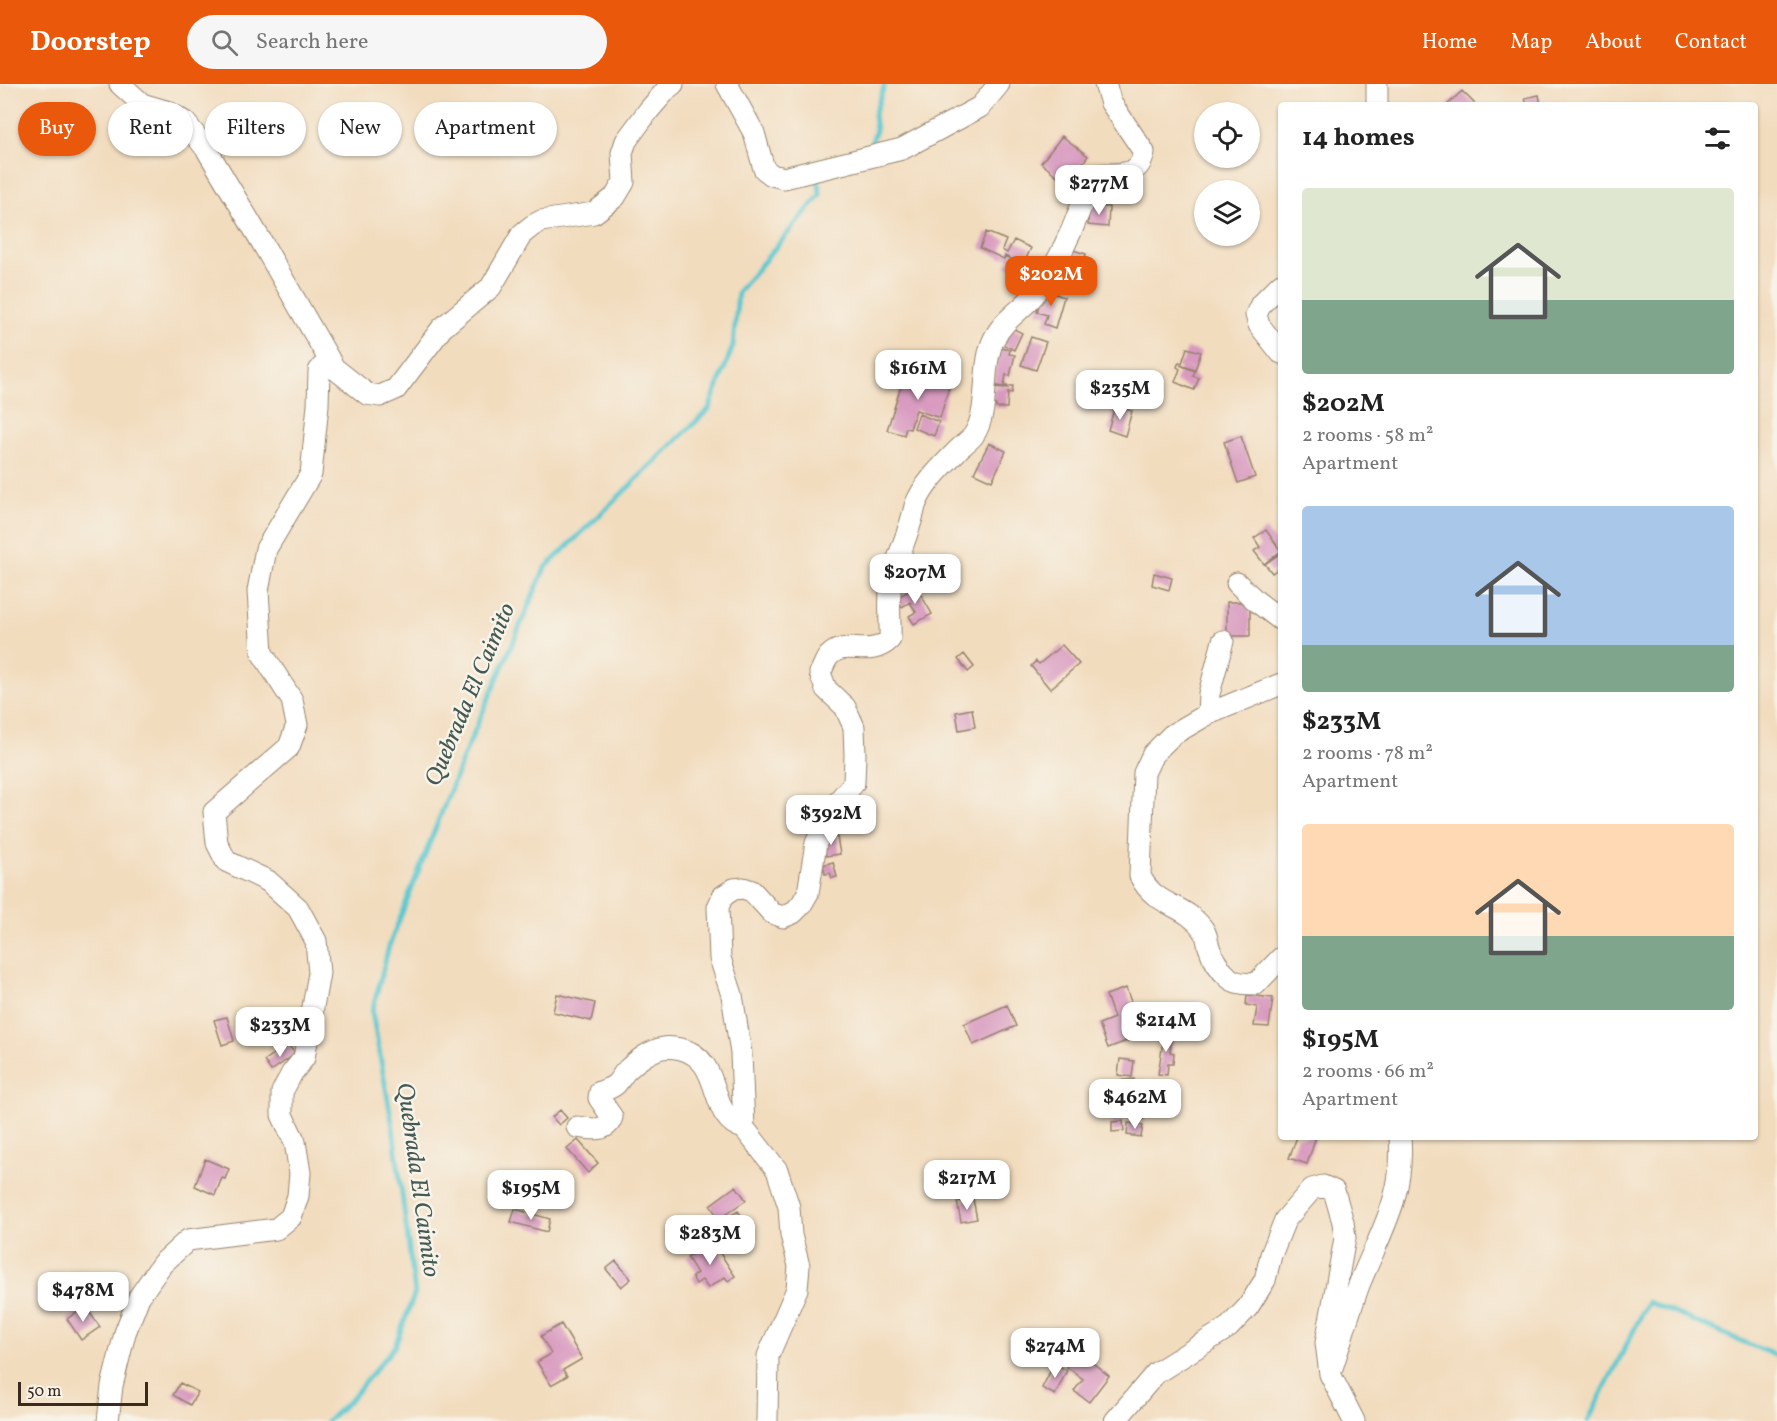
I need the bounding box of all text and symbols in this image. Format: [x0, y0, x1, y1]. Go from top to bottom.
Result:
search box [187, 15, 607, 69]
text: Doorstep [30, 23, 151, 62]
icon: search [208, 26, 241, 59]
text: Search here [256, 27, 369, 58]
text: Home [1422, 28, 1477, 57]
text: Map [1510, 28, 1552, 57]
text: About [1585, 28, 1642, 57]
text: Contact [1675, 28, 1747, 57]
chip: Buy [18, 102, 96, 156]
chip: Rent [108, 102, 193, 156]
chip: Filters [205, 102, 306, 156]
chip: New [318, 102, 402, 156]
chip: Apartment [414, 102, 557, 156]
map controls [1194, 102, 1260, 246]
button: locate [1194, 102, 1260, 168]
text: 14 homes [1302, 120, 1415, 156]
icon: filters [1701, 122, 1734, 155]
pin: $277M [1057, 165, 1141, 216]
text: $277M [1069, 170, 1129, 198]
button: layers [1194, 180, 1260, 246]
icon: home [1464, 227, 1572, 335]
pin: $202M [1009, 256, 1093, 307]
text: $202M [1019, 261, 1083, 289]
pin: $161M [876, 350, 960, 401]
text: $161M [889, 355, 947, 383]
pin: $235M [1078, 370, 1162, 421]
text: $235M [1090, 375, 1150, 403]
text: $202M [1302, 386, 1385, 422]
text: 2 rooms · 58 m² [1302, 422, 1433, 450]
text: Apartment [1302, 450, 1398, 478]
icon: home [1464, 545, 1572, 653]
pin: $207M [873, 554, 957, 605]
text: $207M [884, 559, 946, 587]
water label: Quebrada El Caimito [417, 598, 525, 792]
text: $233M [1302, 704, 1381, 740]
text: 2 rooms · 78 m² [1302, 740, 1433, 768]
text: Apartment [1302, 768, 1398, 796]
pin: $392M [789, 795, 873, 846]
text: $392M [800, 800, 862, 828]
icon: home [1464, 863, 1572, 971]
pin: $214M [1124, 1002, 1208, 1053]
pin: $233M [238, 1007, 322, 1058]
text: $214M [1135, 1007, 1197, 1035]
text: $233M [250, 1012, 310, 1040]
text: $195M [1302, 1022, 1379, 1058]
text: 2 rooms · 66 m² [1302, 1058, 1434, 1086]
pin: $462M [1093, 1079, 1177, 1130]
water label: Quebrada El Caimito [387, 1081, 447, 1280]
text: $462M [1103, 1084, 1167, 1112]
text: Apartment [1302, 1086, 1398, 1114]
pin: $217M [925, 1160, 1009, 1211]
text: $217M [938, 1165, 996, 1193]
pin: $195M [489, 1170, 573, 1221]
text: $195M [501, 1175, 561, 1203]
pin: $283M [668, 1215, 752, 1266]
text: $283M [679, 1220, 741, 1248]
pin: $478M [41, 1272, 125, 1323]
text: $478M [52, 1277, 114, 1305]
pin: $274M [1013, 1328, 1097, 1379]
text: $274M [1025, 1333, 1085, 1361]
scale bar [18, 1379, 148, 1406]
text: 50 m [27, 1381, 61, 1403]

